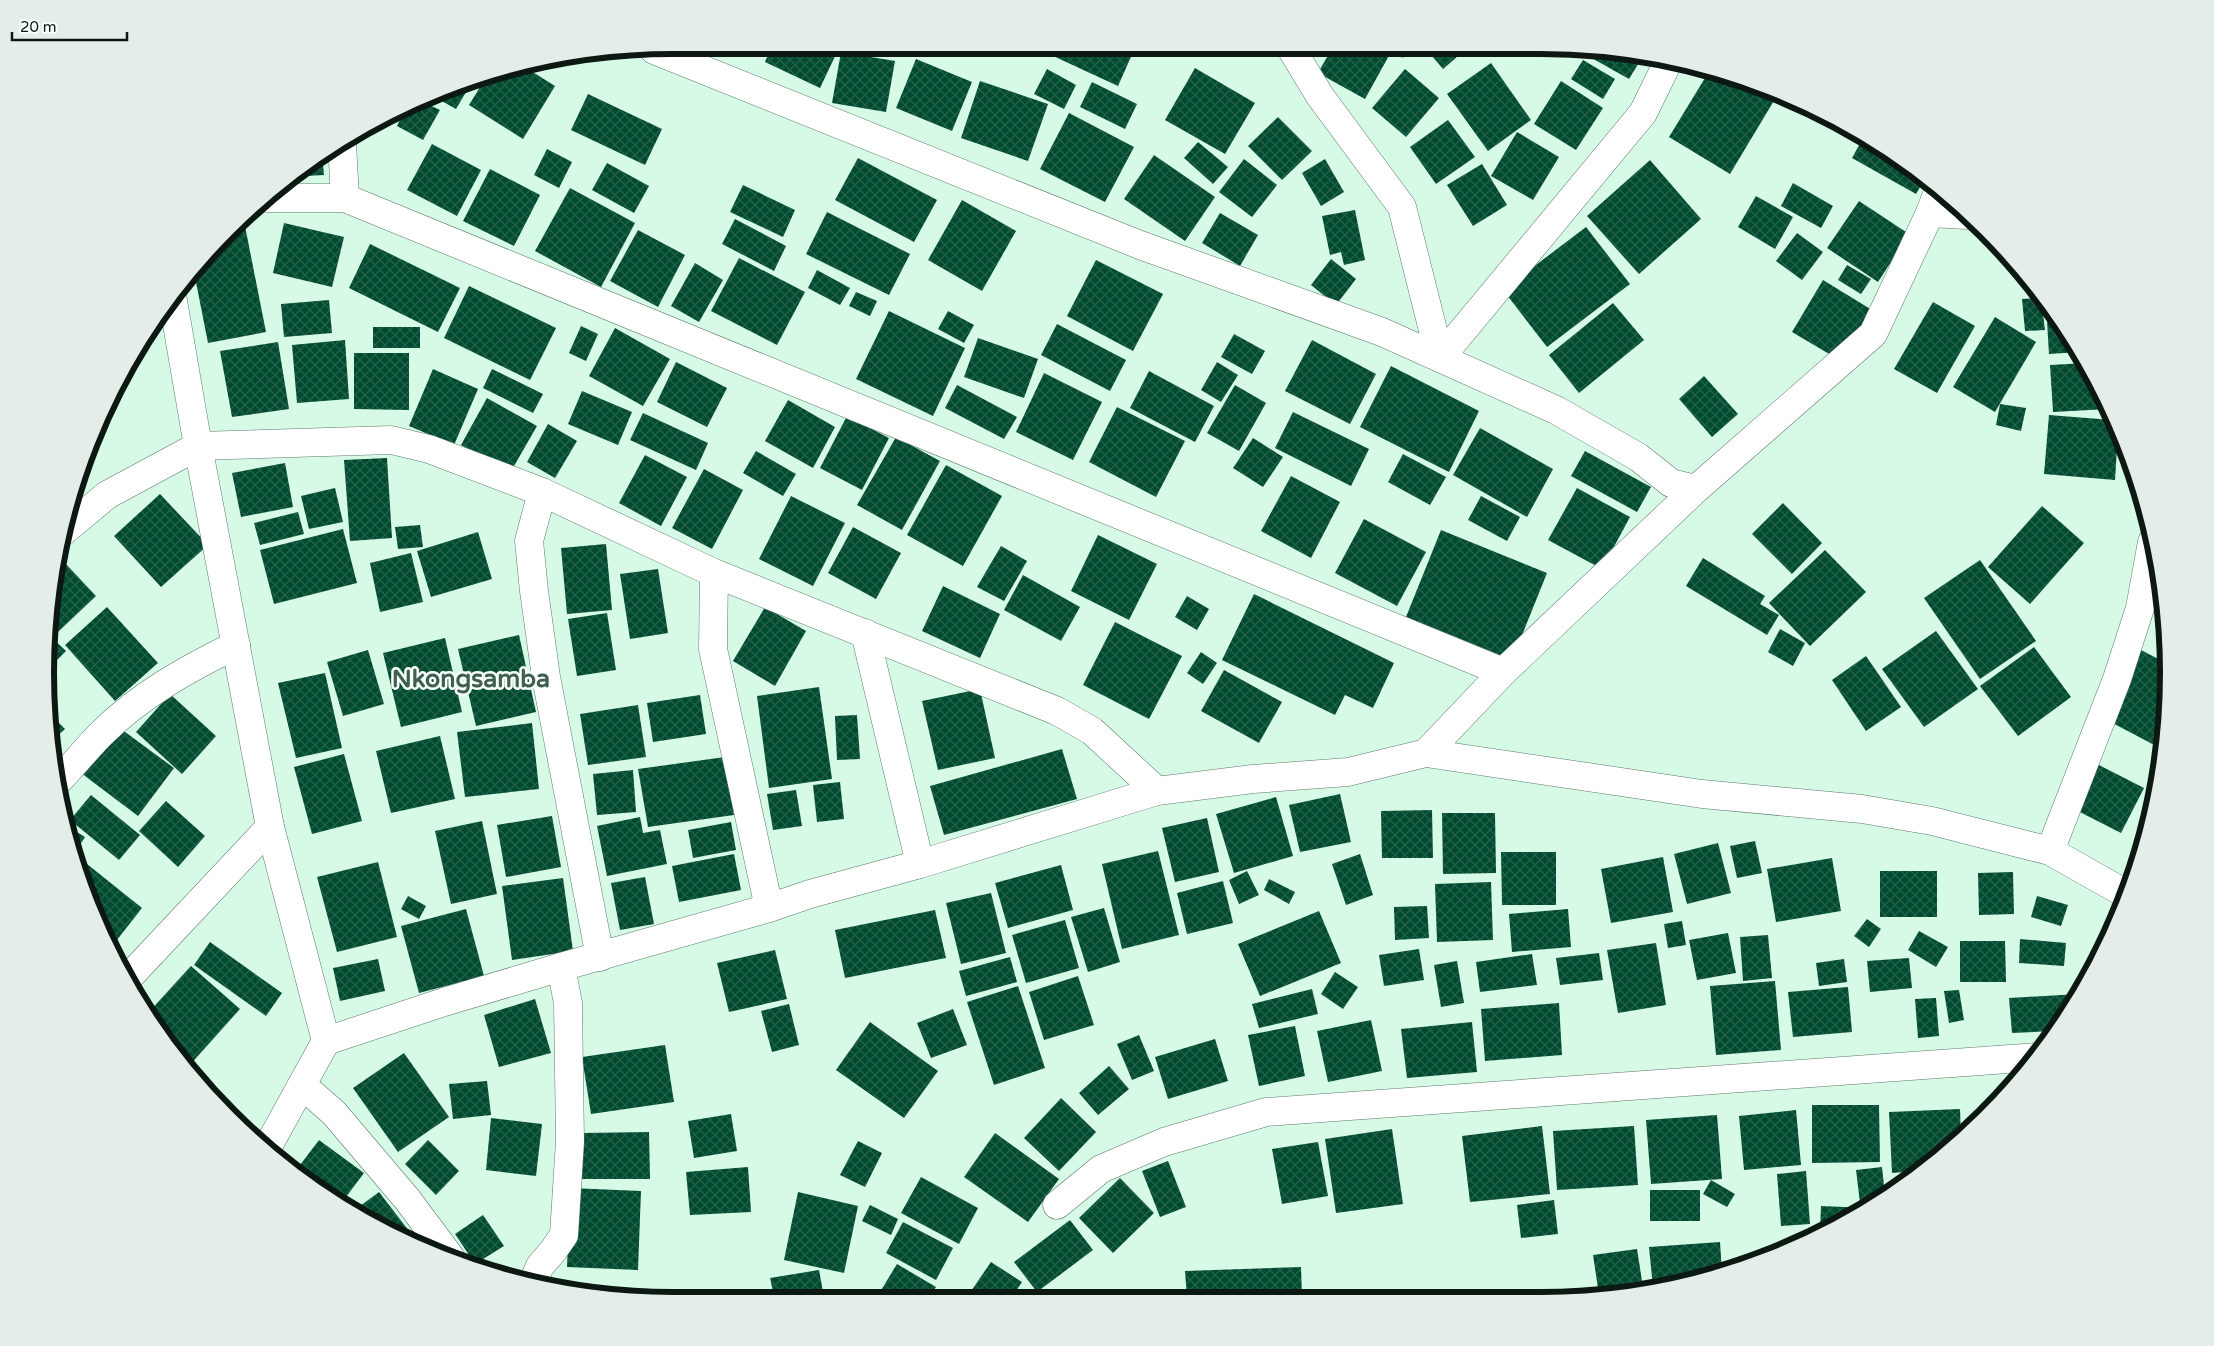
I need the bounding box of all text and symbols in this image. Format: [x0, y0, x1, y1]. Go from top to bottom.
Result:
scale bar [12, 10, 128, 42]
text: 20 m [20, 18, 57, 36]
district label: Nkongsamba [392, 664, 550, 694]

